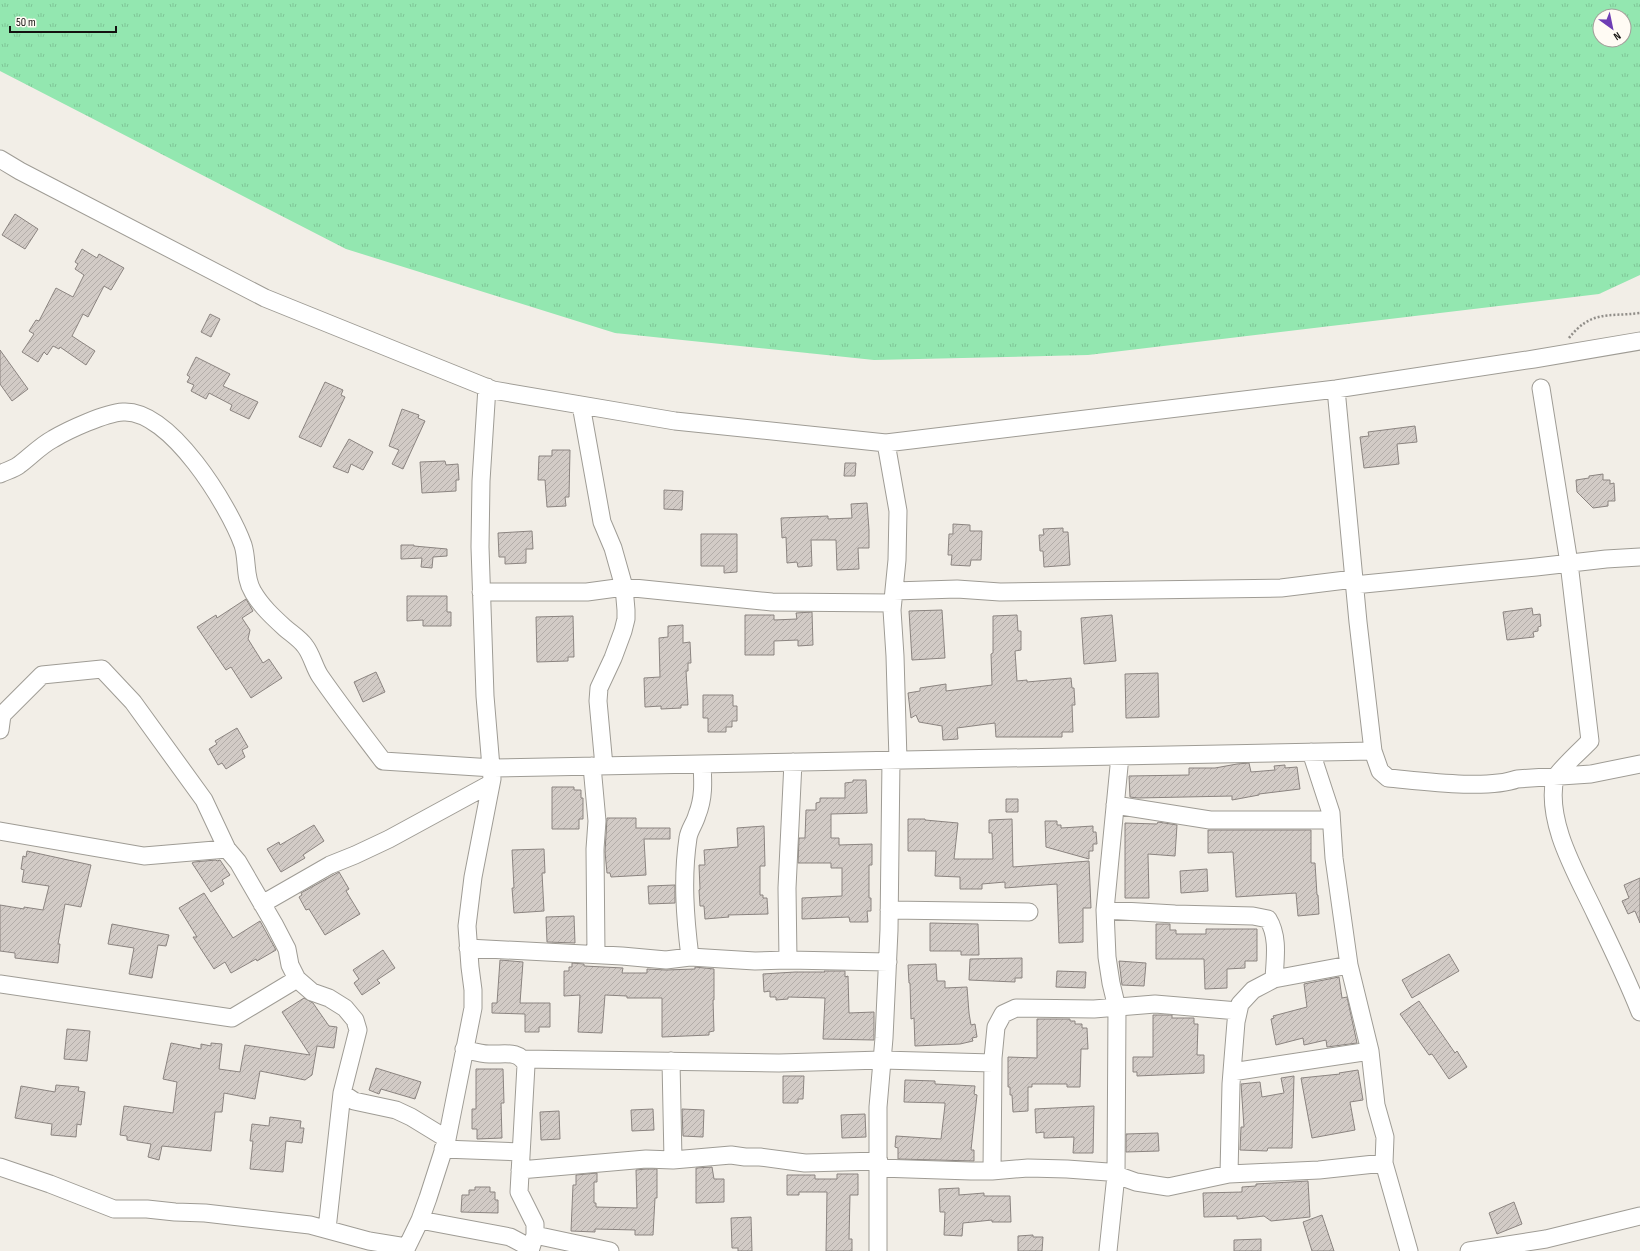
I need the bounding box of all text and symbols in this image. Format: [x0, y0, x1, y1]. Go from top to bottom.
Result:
scale bar [10, 8, 116, 34]
north arrow [1592, 8, 1632, 48]
text: 50 m [16, 15, 36, 30]
text: N [1611, 29, 1623, 43]

